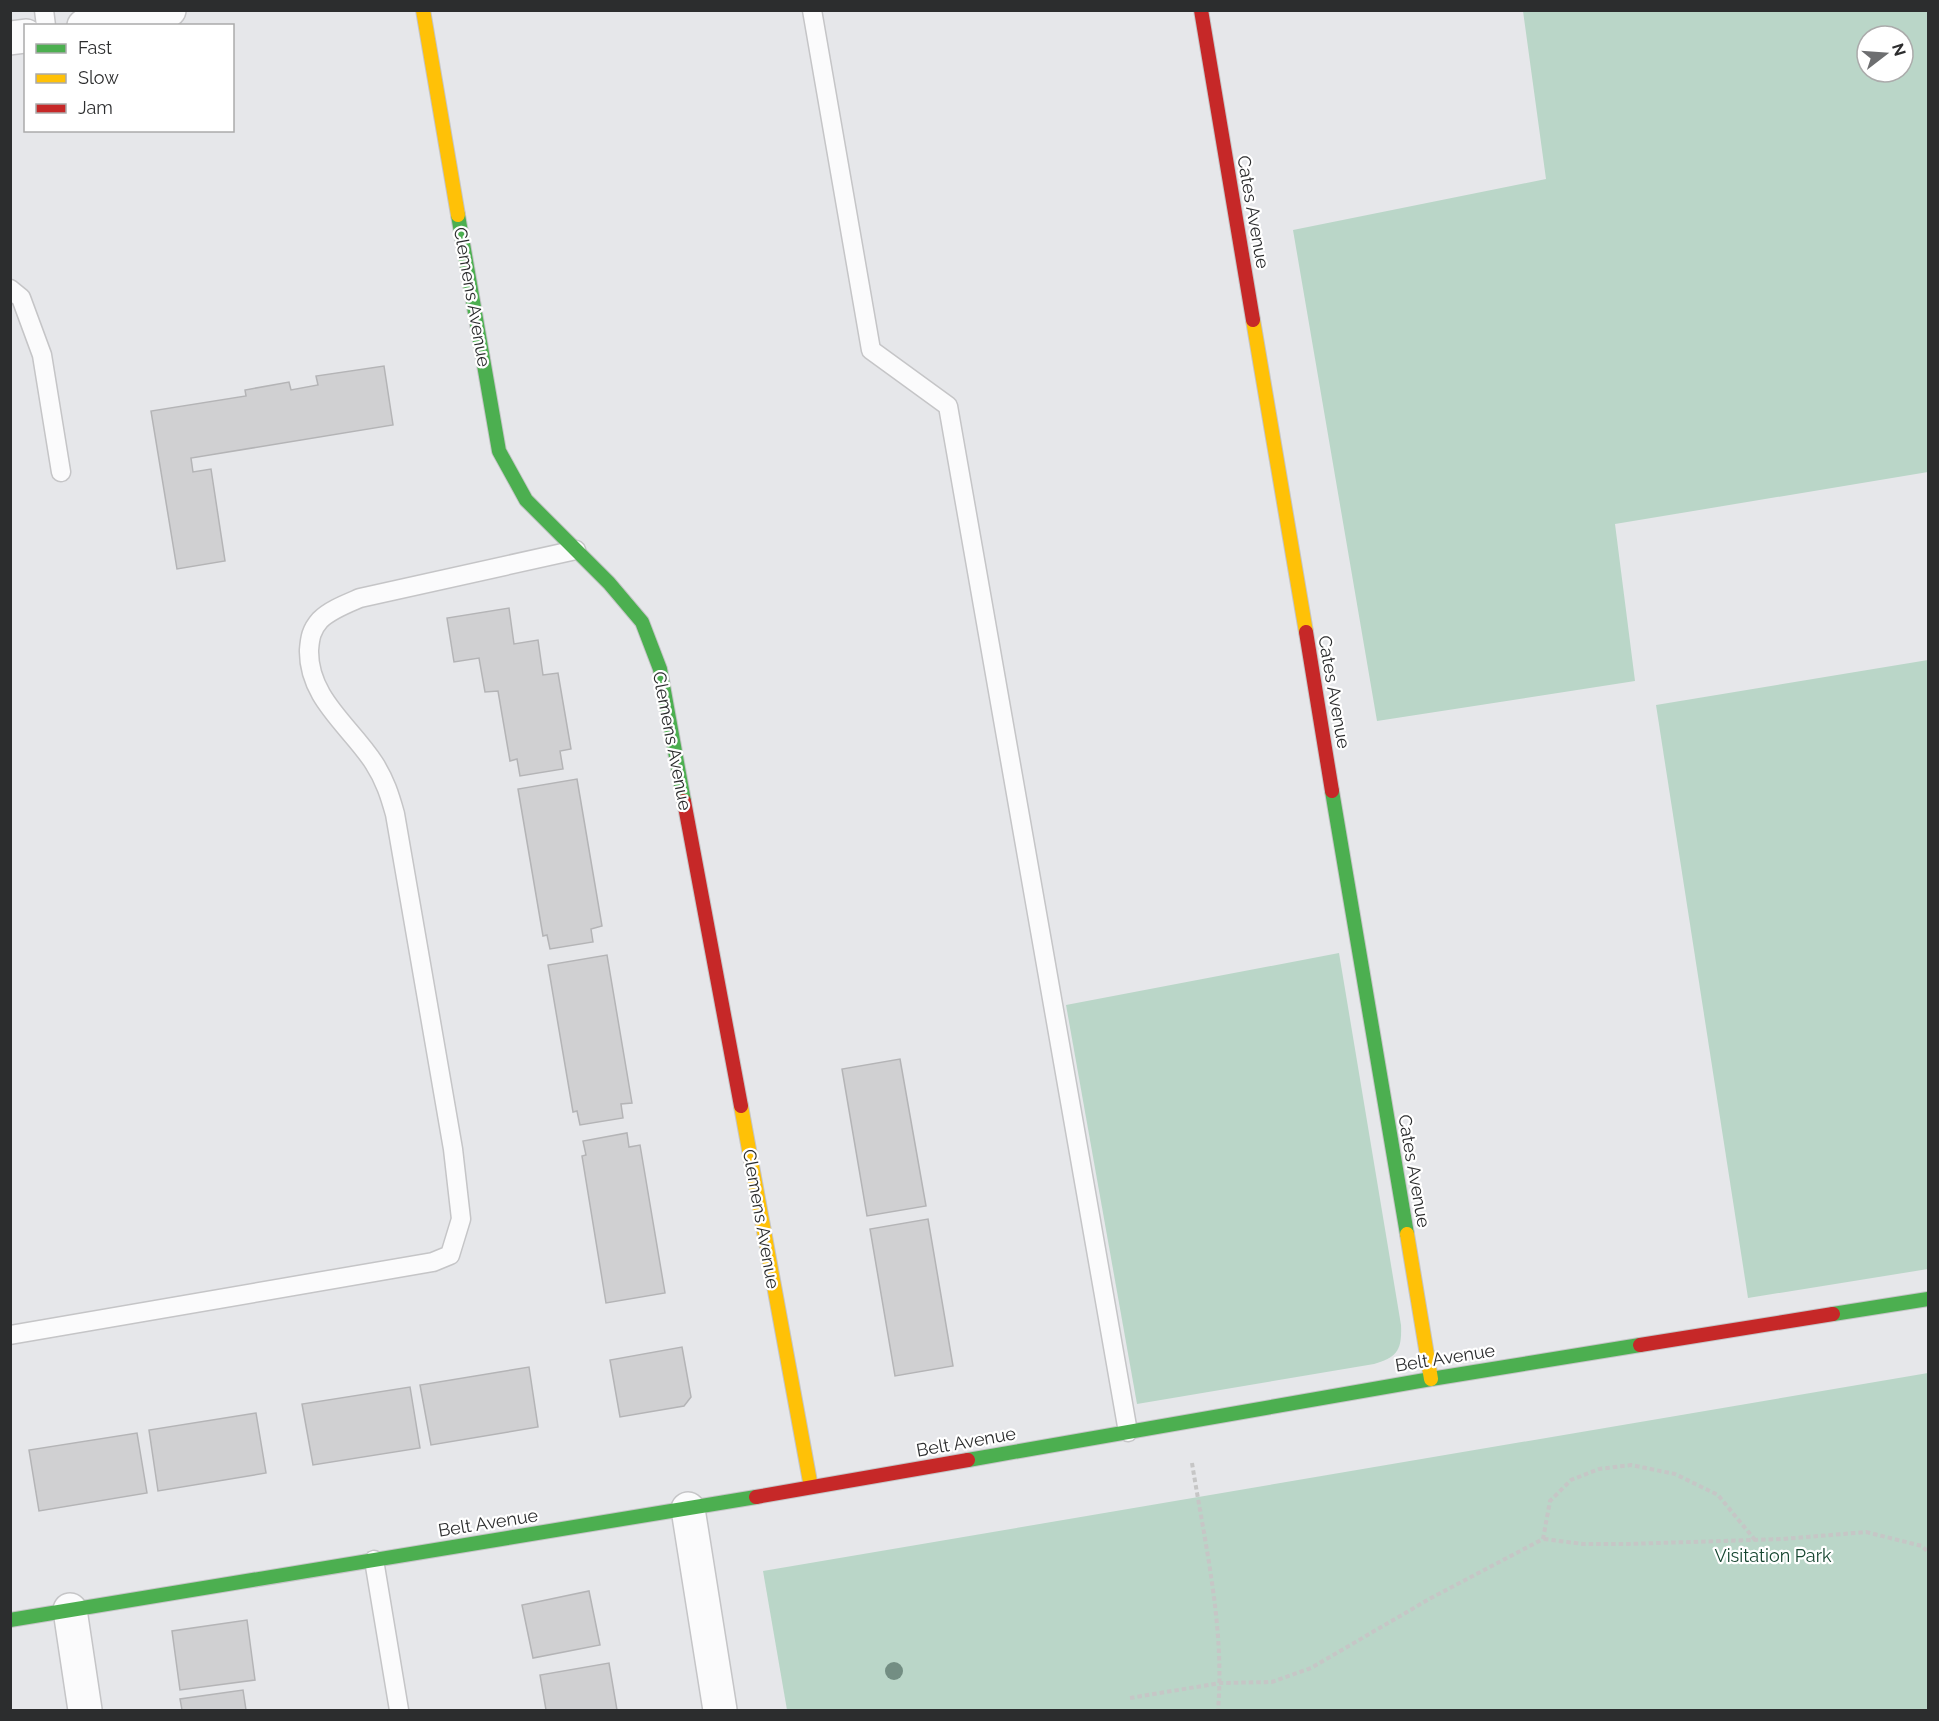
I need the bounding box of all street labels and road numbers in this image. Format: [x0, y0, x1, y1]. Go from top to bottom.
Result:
street label: Cates Avenue [1233, 154, 1274, 270]
street label: Clemens Avenue [450, 226, 495, 369]
street label: Cates Avenue [1314, 634, 1355, 750]
street label: Clemens Avenue [649, 670, 696, 813]
street label: Cates Avenue [1394, 1113, 1435, 1229]
street label: Clemens Avenue [739, 1148, 784, 1291]
street label: Belt Avenue [1394, 1339, 1497, 1376]
street label: Belt Avenue [915, 1422, 1018, 1461]
street label: Belt Avenue [437, 1504, 540, 1541]

